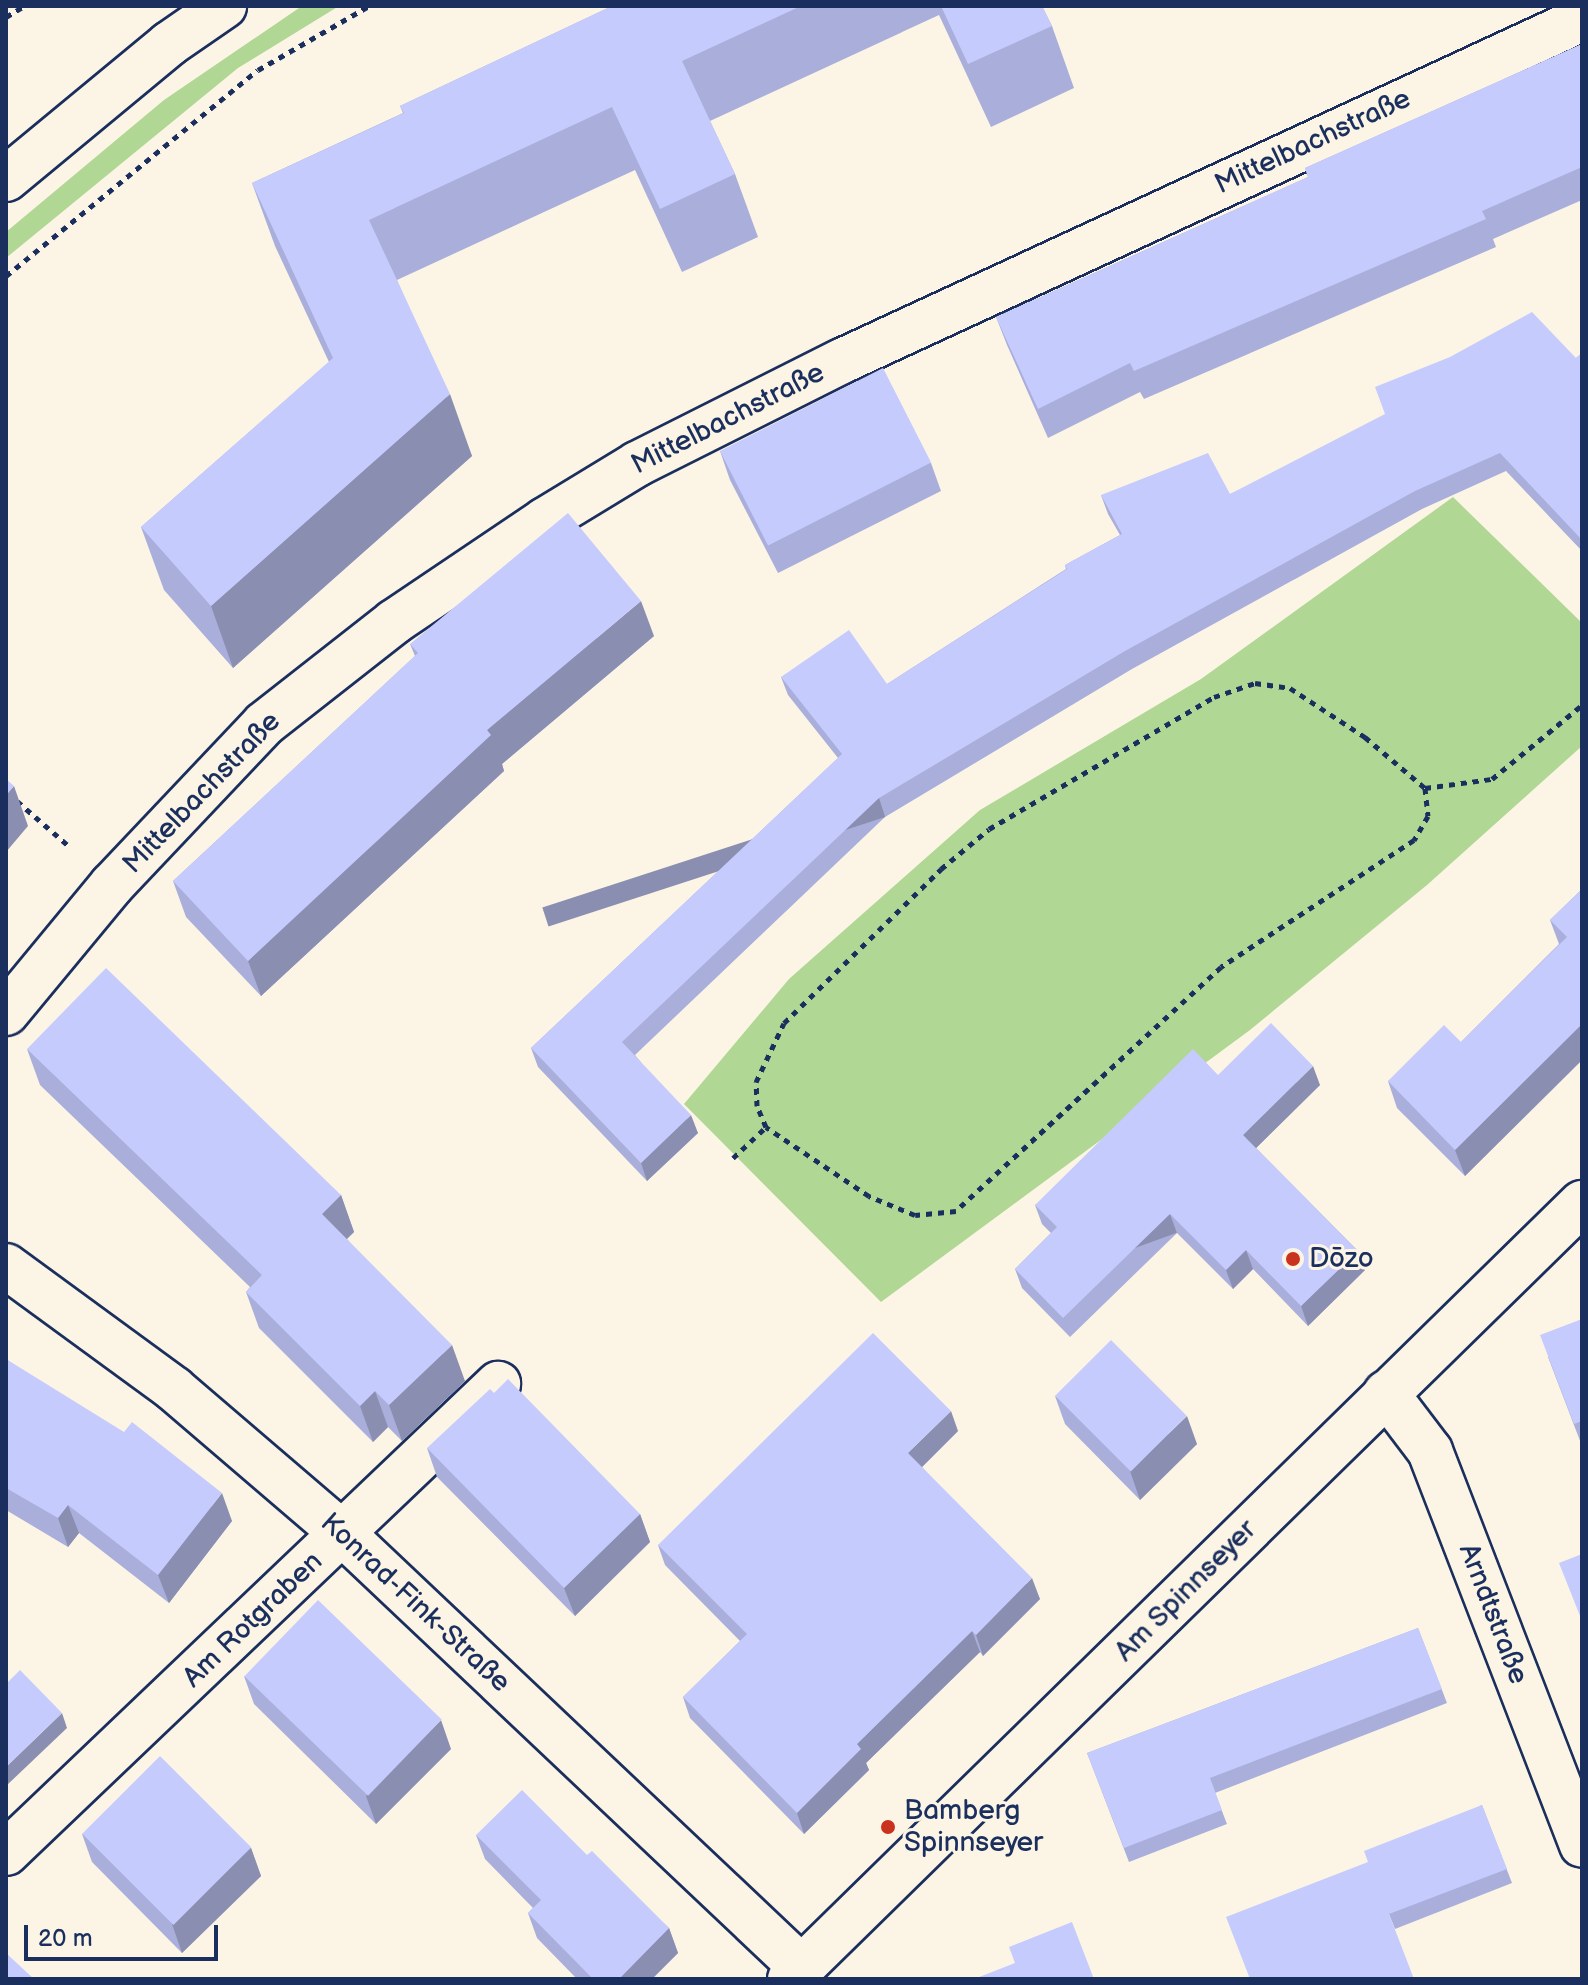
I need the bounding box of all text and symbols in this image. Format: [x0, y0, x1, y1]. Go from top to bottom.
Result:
street label: Mittelbachstraße [1210, 82, 1416, 202]
street label: Mittelbachstraße [626, 356, 830, 482]
street label: Mittelbachstraße [116, 705, 288, 881]
place label: Dōzo [1309, 1242, 1374, 1276]
marker: Dōzo [1284, 1250, 1302, 1268]
street label: Konrad-Fink-Straße [313, 1506, 517, 1700]
street label: Am Spinnseyer [1108, 1513, 1264, 1669]
street label: Arndtstraße [1451, 1539, 1535, 1689]
street label: Am Rotgraben [176, 1545, 330, 1695]
place label: Bamberg Spinnseyer [904, 1794, 1043, 1860]
marker: Bamberg Spinnseyer [879, 1818, 897, 1836]
scale bar [28, 1909, 222, 1959]
text: 20 m [38, 1924, 93, 1953]

